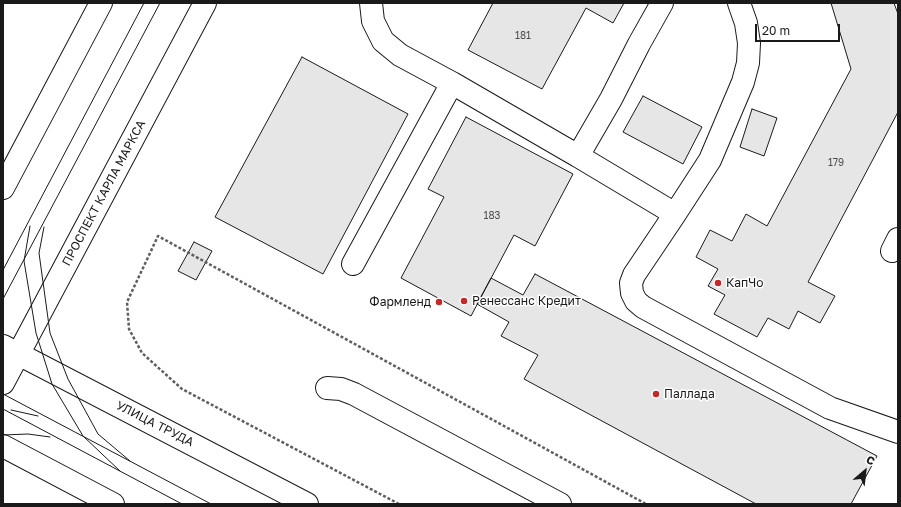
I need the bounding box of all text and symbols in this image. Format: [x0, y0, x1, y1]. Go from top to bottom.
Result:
scale bar [757, 16, 842, 42]
text: 20 m [762, 23, 790, 38]
house number: 181 [515, 30, 531, 42]
street label: ПРОСПЕКТ КАРЛА МАРКСА [59, 118, 149, 268]
house number: 179 [828, 157, 844, 169]
house number: 183 [484, 210, 500, 222]
place label: КапЧо [726, 276, 763, 290]
marker: КапЧо [713, 278, 723, 288]
place label: Ренессанс Кредит [472, 294, 581, 308]
place label: Фармленд [369, 295, 431, 309]
marker: Ренессанс Кредит [459, 296, 469, 306]
marker: Фармленд [434, 297, 444, 307]
place label: Паллада [664, 387, 715, 401]
marker: Паллада [651, 389, 661, 399]
street label: УЛИЦА ТРУДА [114, 398, 196, 450]
north arrow [845, 451, 885, 491]
text: С [864, 452, 877, 468]

